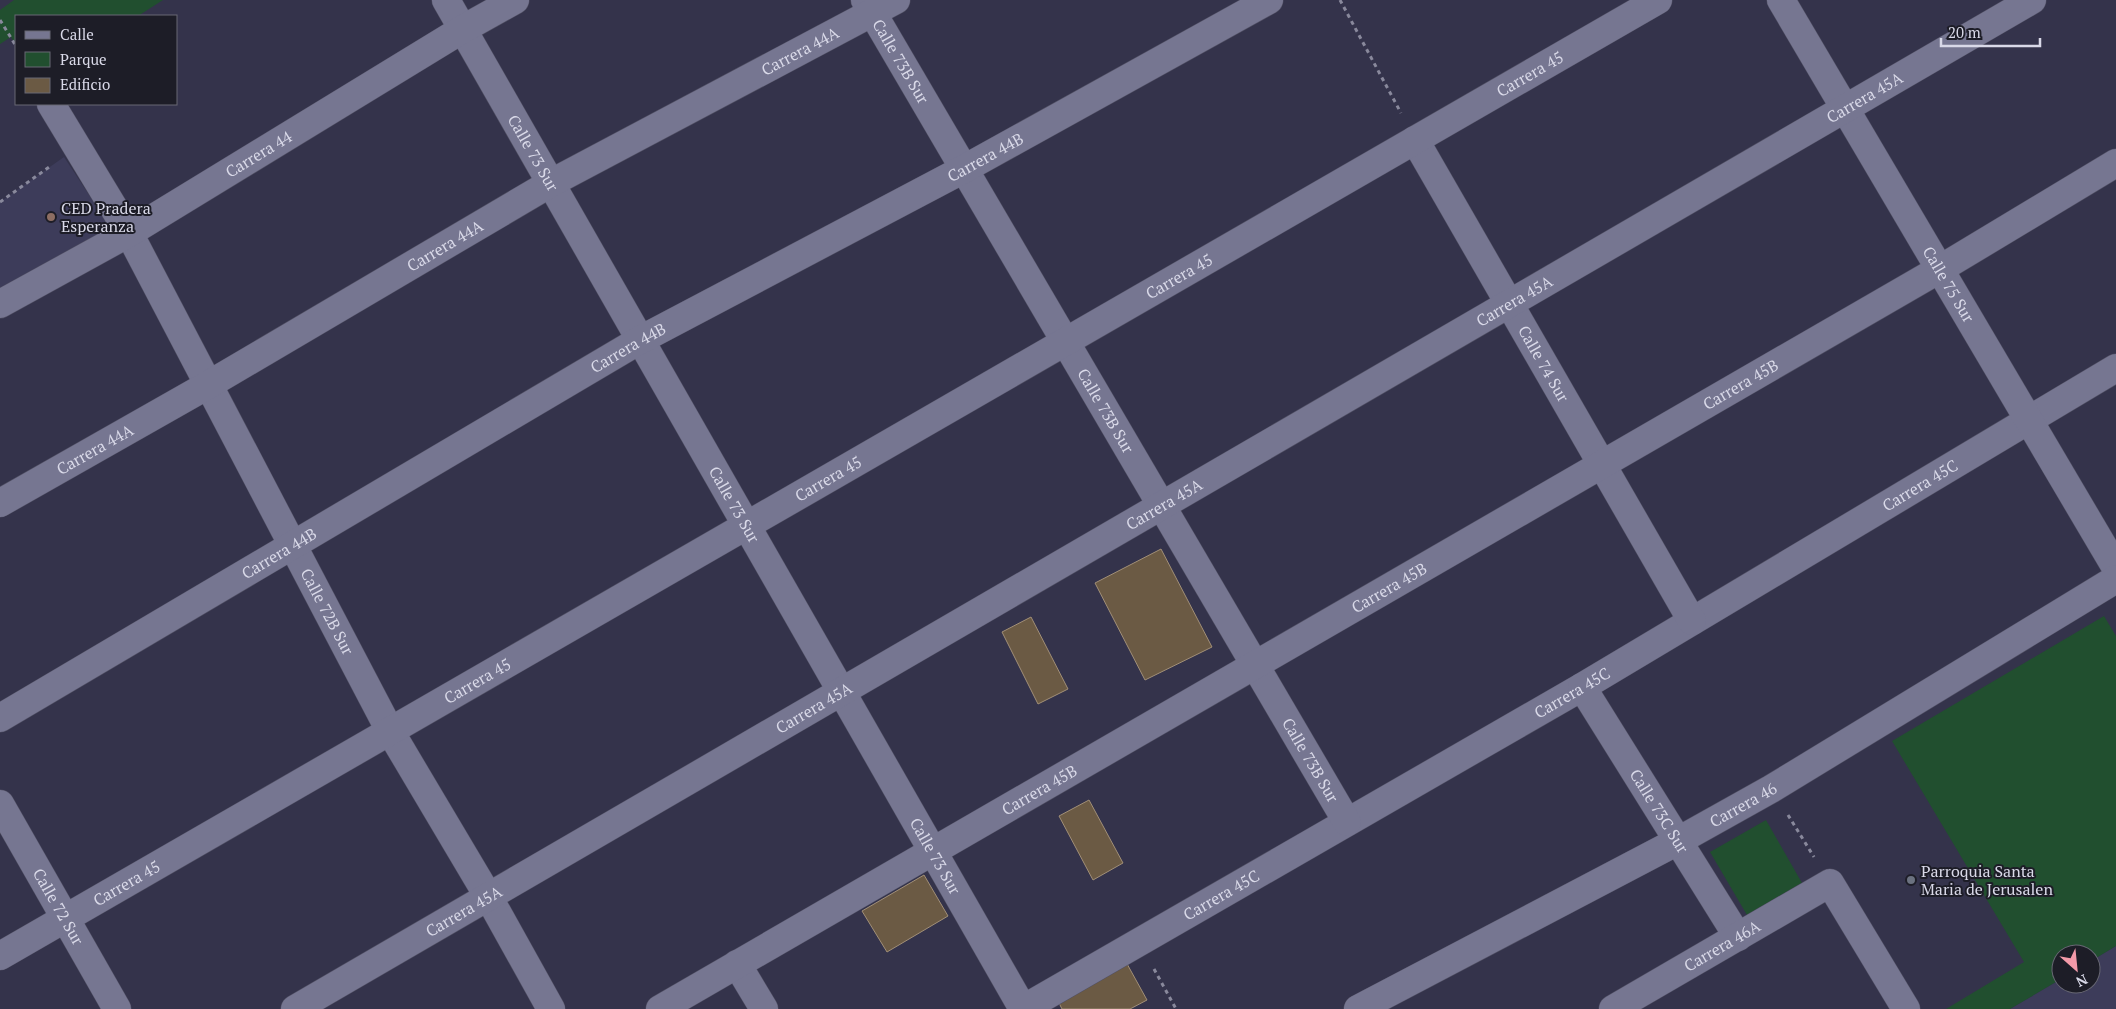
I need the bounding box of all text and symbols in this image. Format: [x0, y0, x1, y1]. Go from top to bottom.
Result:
legend [15, 15, 178, 105]
street label: Calle 73B Sur [867, 15, 935, 108]
scale bar [1941, 15, 2040, 47]
street label: Carrera 44A [757, 21, 843, 81]
text: 20 m [1948, 22, 1981, 42]
text: Calle [60, 24, 94, 44]
street label: Carrera 45 [1492, 46, 1567, 102]
text: Parque [60, 49, 107, 69]
street label: Carrera 45A [1822, 66, 1907, 128]
text: Edificio [60, 74, 110, 94]
street label: Calle 73 Sur [503, 110, 564, 196]
street label: Carrera 44 [221, 125, 296, 183]
street label: Carrera 44B [943, 127, 1027, 187]
place label: CED Pradera Esperanza [61, 197, 151, 237]
marker: CED Pradera Esperanza [45, 211, 57, 223]
street label: Carrera 44A [403, 214, 487, 277]
street label: Calle 75 Sur [1918, 242, 1980, 327]
street label: Carrera 45 [1142, 248, 1217, 304]
street label: Carrera 45A [1472, 270, 1557, 332]
street label: Carrera 44B [586, 317, 670, 378]
street label: Calle 74 Sur [1513, 321, 1575, 407]
street label: Carrera 45B [1699, 354, 1782, 415]
street label: Calle 73B Sur [1072, 364, 1140, 458]
street label: Carrera 44A [52, 419, 137, 480]
street label: Carrera 45 [791, 450, 866, 506]
street label: Carrera 45C [1878, 454, 1962, 516]
street label: Calle 73 Sur [704, 462, 765, 547]
street label: Carrera 45A [1122, 473, 1206, 535]
street label: Carrera 44B [237, 522, 321, 584]
street label: Carrera 45B [1347, 557, 1431, 618]
street label: Calle 72B Sur [296, 564, 359, 659]
street label: Carrera 45 [440, 653, 515, 709]
street label: Carrera 45C [1530, 662, 1614, 723]
street label: Carrera 45A [772, 677, 856, 738]
street label: Calle 73B Sur [1277, 714, 1345, 807]
street label: Carrera 45B [997, 759, 1081, 820]
street label: Calle 73C Sur [1625, 765, 1694, 858]
street label: Carrera 46 [1705, 777, 1781, 832]
street label: Calle 73 Sur [905, 814, 967, 899]
street label: Carrera 45 [89, 855, 164, 911]
place label: Parroquia Santa Maria de Jerusalen [1921, 860, 2053, 900]
street label: Calle 72 Sur [28, 864, 90, 950]
street label: Carrera 45C [1179, 864, 1263, 925]
marker: Parroquia Santa Maria de Jerusalen [1905, 874, 1917, 886]
street label: Carrera 45A [421, 880, 506, 942]
street label: Carrera 46A [1680, 915, 1764, 977]
north arrow [2051, 944, 2101, 994]
text: N [2073, 970, 2091, 992]

